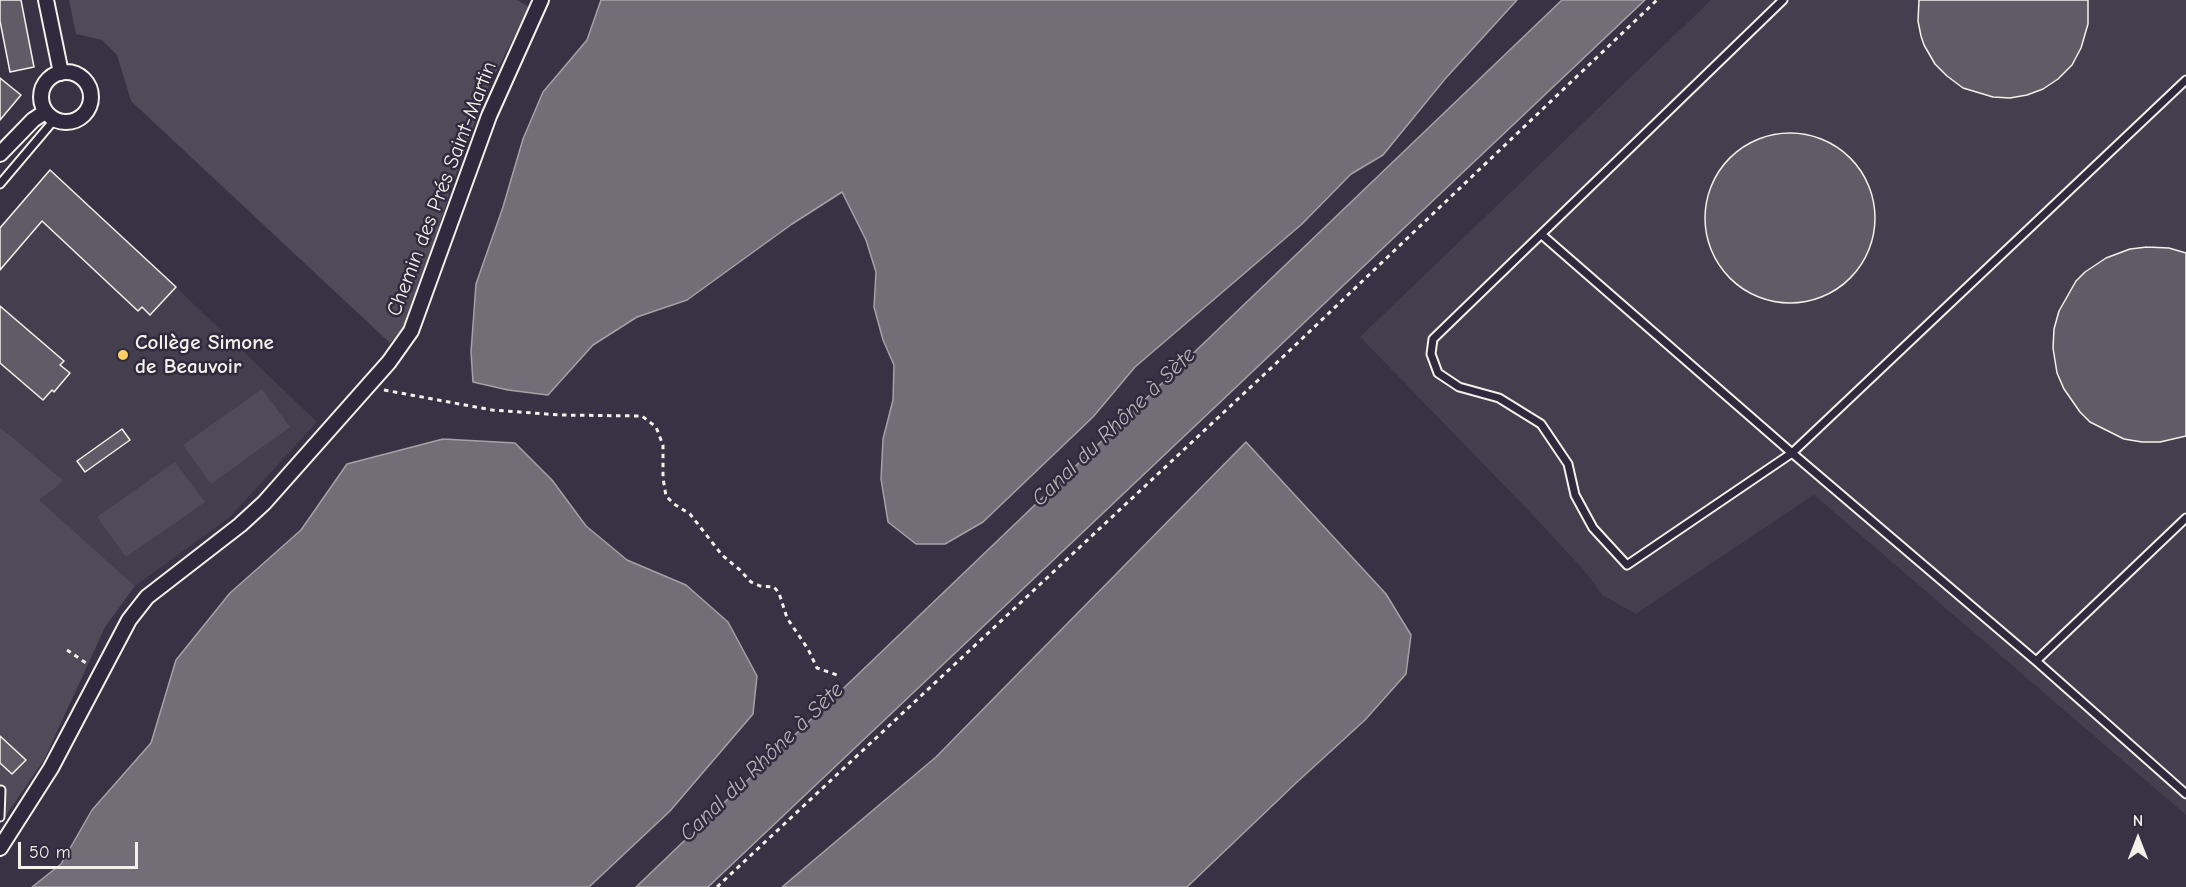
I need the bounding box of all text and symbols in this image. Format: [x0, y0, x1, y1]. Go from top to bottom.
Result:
street label: Chemin des Prés Saint-Martin [382, 58, 502, 320]
place label: Collège Simone de Beauvoir [135, 330, 274, 380]
water label: Canal du Rhône à Sète [1027, 342, 1201, 512]
marker: Collège Simone de Beauvoir [116, 348, 130, 362]
water label: Canal du Rhône à Sète [675, 677, 849, 847]
north arrow [2108, 809, 2168, 869]
text: N [2133, 812, 2143, 830]
scale bar [21, 830, 141, 868]
text: 50 m [29, 842, 71, 863]

